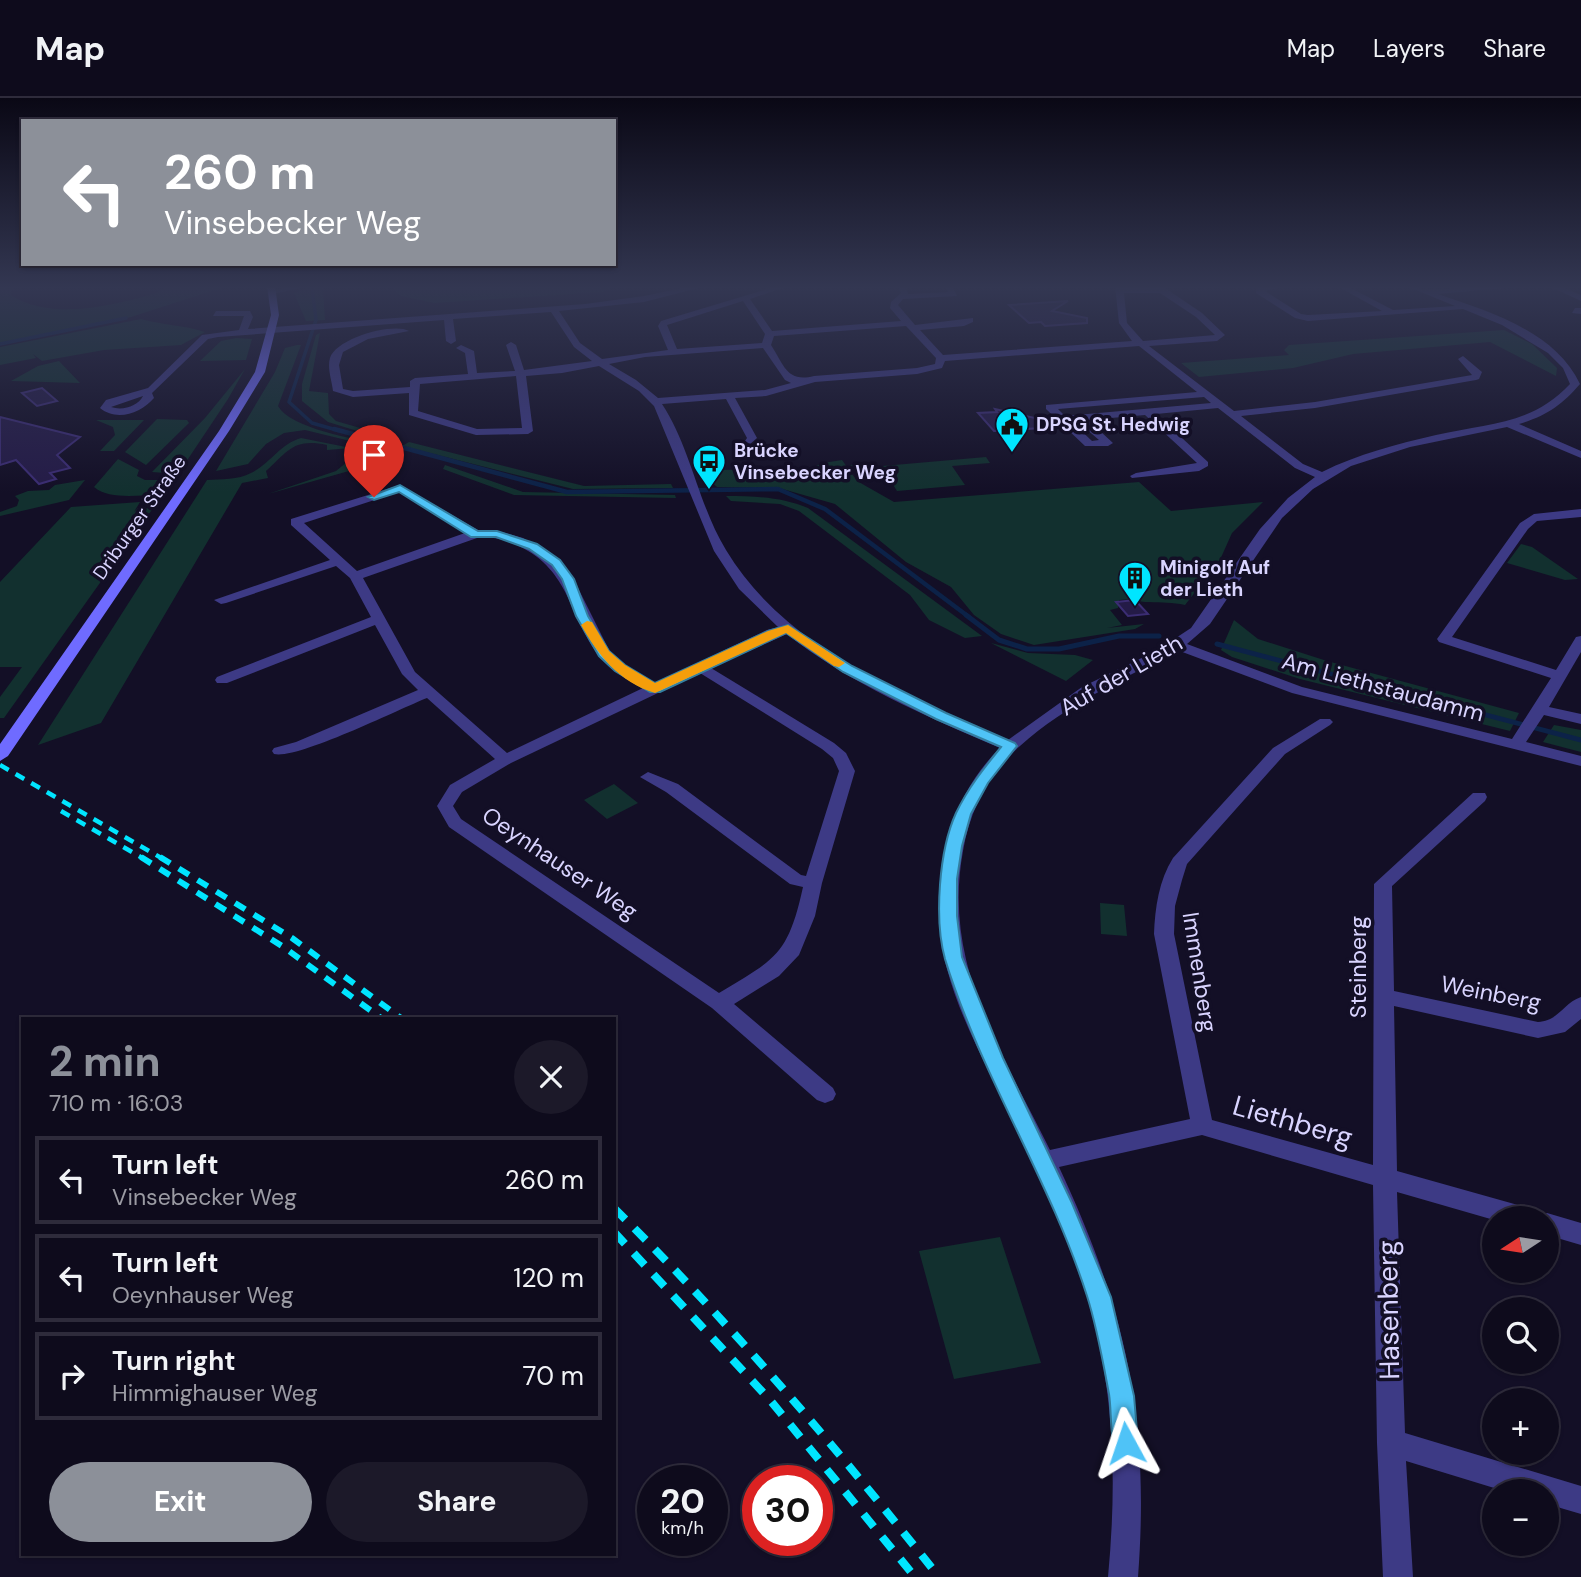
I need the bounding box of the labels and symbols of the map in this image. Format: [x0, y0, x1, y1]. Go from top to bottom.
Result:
public building icon: DPSG St. Hedwig [993, 405, 1031, 454]
place label: DPSG St. Hedwig [1036, 412, 1190, 437]
pin [344, 425, 404, 497]
place label: Brücke Vinsebecker Weg [734, 438, 896, 485]
bus stop icon: Brücke Vinsebecker Weg [690, 442, 728, 491]
street label: Driburger Straße [87, 450, 192, 584]
place label: Minigolf Auf der Lieth [1160, 555, 1270, 602]
building icon: Minigolf Auf der Lieth [1116, 559, 1154, 608]
street label: Auf der Lieth [1054, 628, 1188, 722]
street label: Am Liethstaudamm [1279, 646, 1487, 728]
street label: Oeynhauser Weg [476, 800, 644, 926]
street label: Immenberg [1176, 910, 1224, 1034]
street label: Steinberg [1343, 916, 1373, 1018]
street label: Weinberg [1438, 969, 1544, 1017]
street label: Liethberg [1229, 1087, 1357, 1156]
north arrow [1482, 1206, 1559, 1283]
street label: Hasenberg [1369, 1240, 1408, 1380]
position arrow [1089, 1406, 1163, 1480]
speed limit sign: 30 [742, 1465, 833, 1556]

